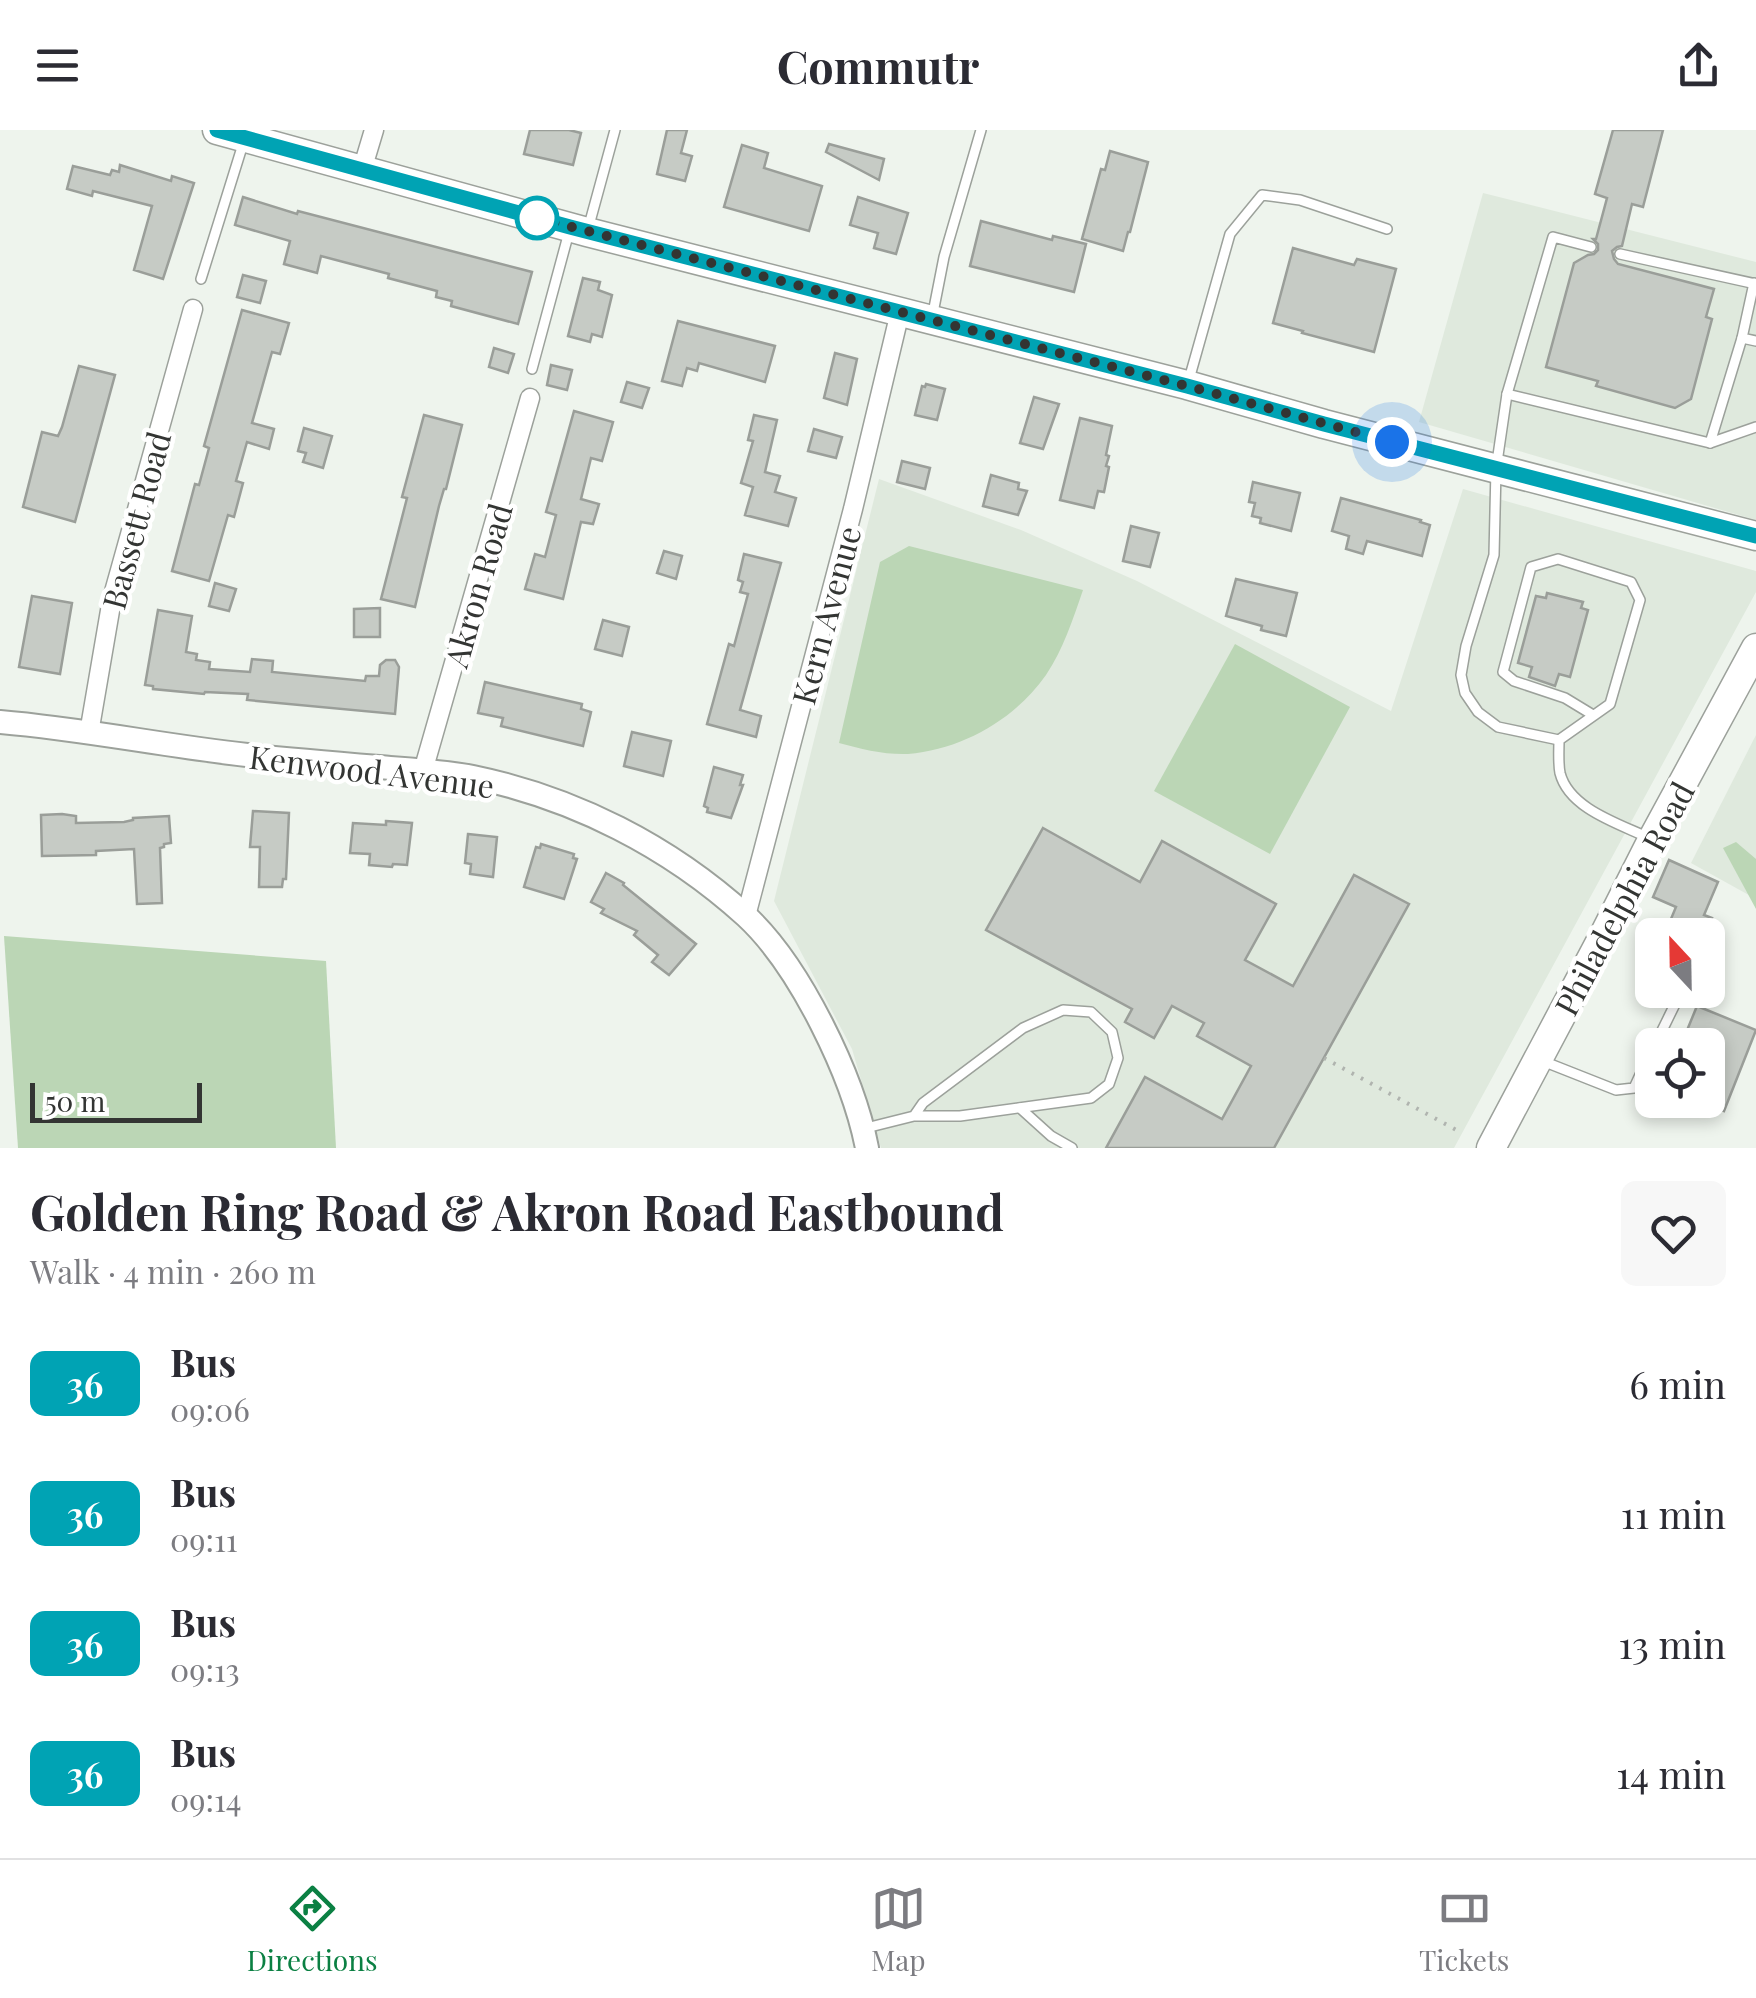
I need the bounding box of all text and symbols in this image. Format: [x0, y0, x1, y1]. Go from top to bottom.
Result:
text: Commutr [777, 35, 979, 95]
icon: menu [30, 38, 85, 93]
icon: share [1671, 38, 1726, 93]
unlabelled marker [516, 197, 558, 239]
your location [1367, 417, 1417, 467]
street label: Bassett Road [91, 426, 179, 614]
street label: Akron Road [433, 498, 521, 673]
street label: Kern Avenue [781, 521, 869, 709]
street label: Kenwood Avenue [247, 734, 497, 806]
street label: Philadelphia Road [1543, 774, 1703, 1022]
north arrow [1635, 918, 1725, 1008]
map controls [1635, 918, 1725, 1118]
button: locate [1635, 1028, 1725, 1118]
scale bar [30, 1078, 202, 1123]
text: 50 m [45, 1082, 105, 1119]
text: Golden Ring Road & Akron Road Eastbound [30, 1179, 1004, 1243]
button: heart [1621, 1181, 1726, 1286]
text: Walk · 4 min · 260 m [30, 1249, 316, 1292]
text: Bus [170, 1336, 236, 1387]
text: 6 min [1629, 1358, 1726, 1409]
text: 36 [67, 1360, 103, 1407]
text: 09:06 [170, 1387, 250, 1430]
text: Bus [170, 1466, 236, 1517]
text: 11 min [1621, 1488, 1726, 1539]
text: 36 [67, 1490, 103, 1537]
text: 09:11 [170, 1517, 238, 1560]
text: Bus [170, 1596, 236, 1647]
text: 13 min [1618, 1618, 1726, 1669]
text: 36 [67, 1620, 103, 1667]
text: 09:13 [170, 1647, 240, 1690]
text: Bus [170, 1726, 236, 1777]
text: 14 min [1616, 1748, 1726, 1799]
text: 36 [67, 1750, 103, 1797]
text: 09:14 [170, 1777, 242, 1820]
tab: Directions [247, 1881, 377, 1978]
tab: Map [871, 1881, 926, 1978]
tab: Tickets [1419, 1881, 1509, 1978]

